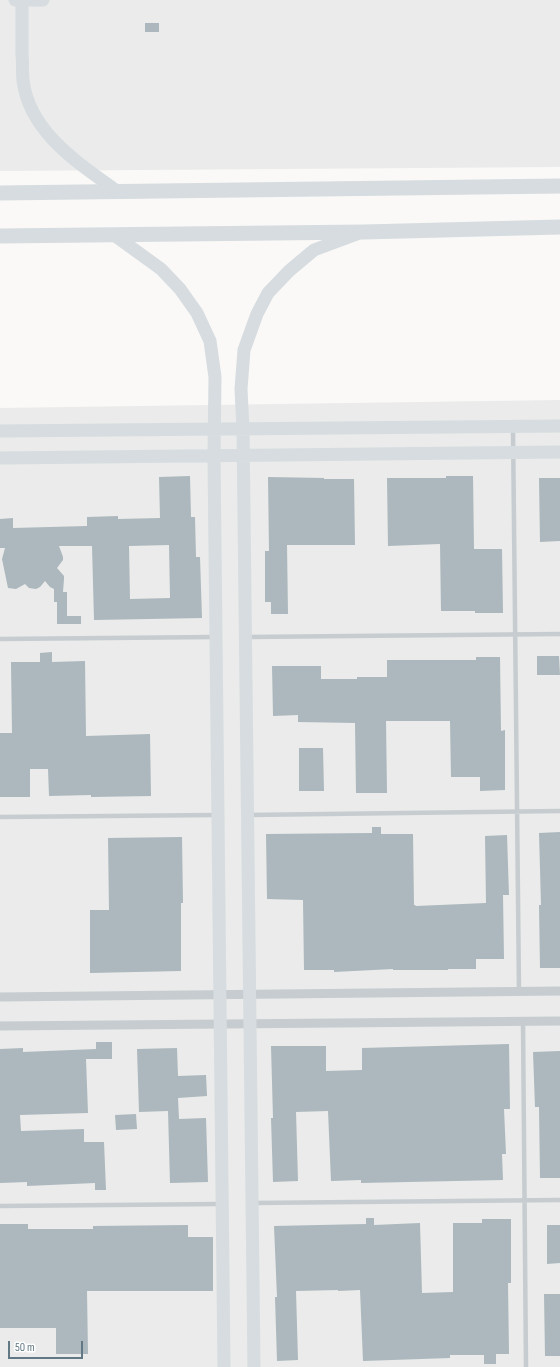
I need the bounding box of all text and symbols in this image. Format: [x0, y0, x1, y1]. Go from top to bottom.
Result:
scale bar [10, 1333, 85, 1359]
text: 50 m [15, 1340, 35, 1355]

